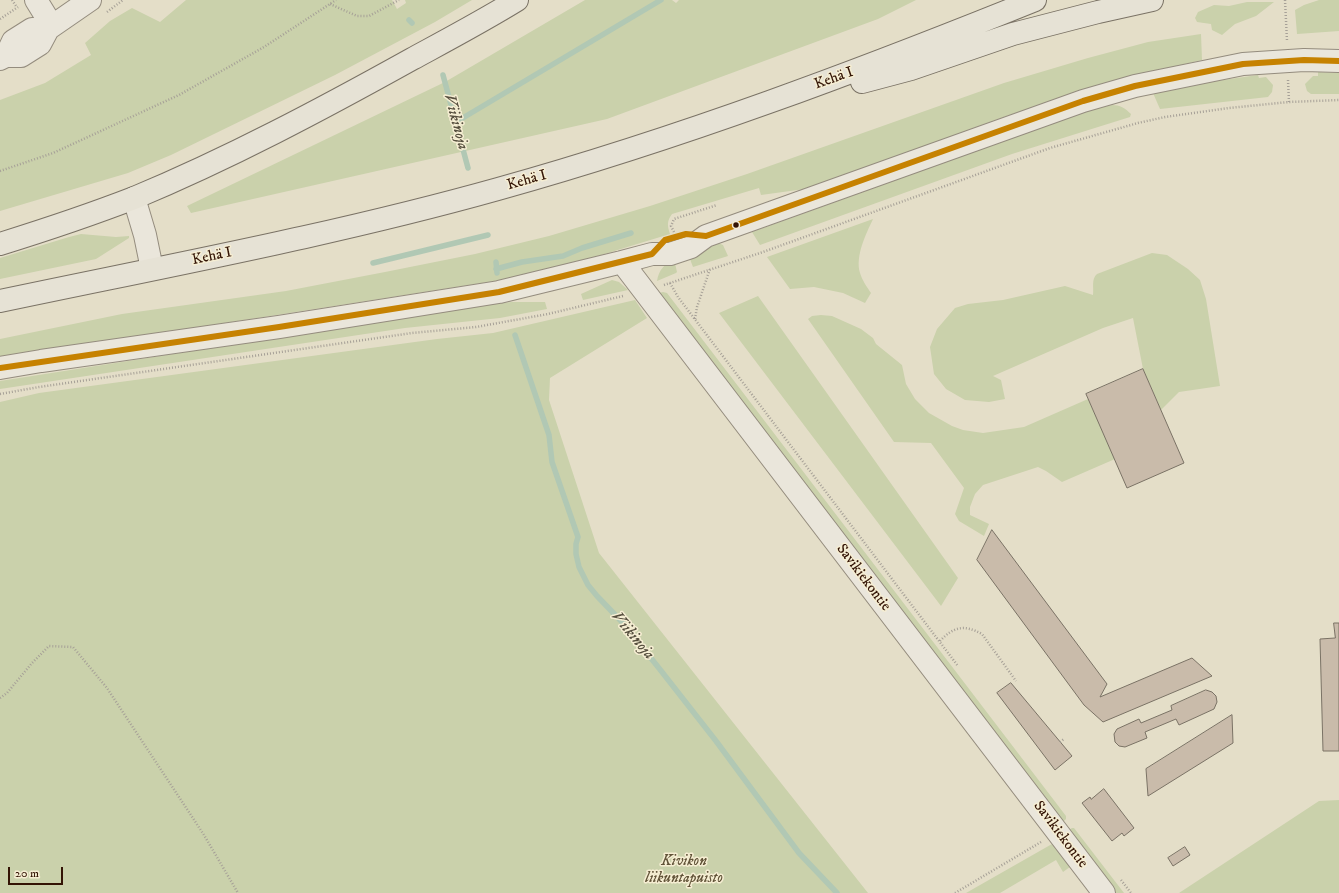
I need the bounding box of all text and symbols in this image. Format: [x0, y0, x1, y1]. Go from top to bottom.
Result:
street label: Kehä I [812, 64, 856, 94]
water label: Viikinoja [438, 92, 472, 152]
street label: Kehä I [505, 167, 549, 195]
unlabelled marker [731, 220, 741, 230]
street label: Kehä I [190, 244, 234, 270]
street label: Savikiekontie [832, 541, 894, 615]
water label: Viikinoja [606, 608, 658, 664]
street label: Savikiekontie [1029, 798, 1091, 872]
park label: Kivikon liikuntapuisto [645, 853, 723, 888]
scale bar [10, 859, 65, 885]
text: 20 m [15, 866, 39, 881]

